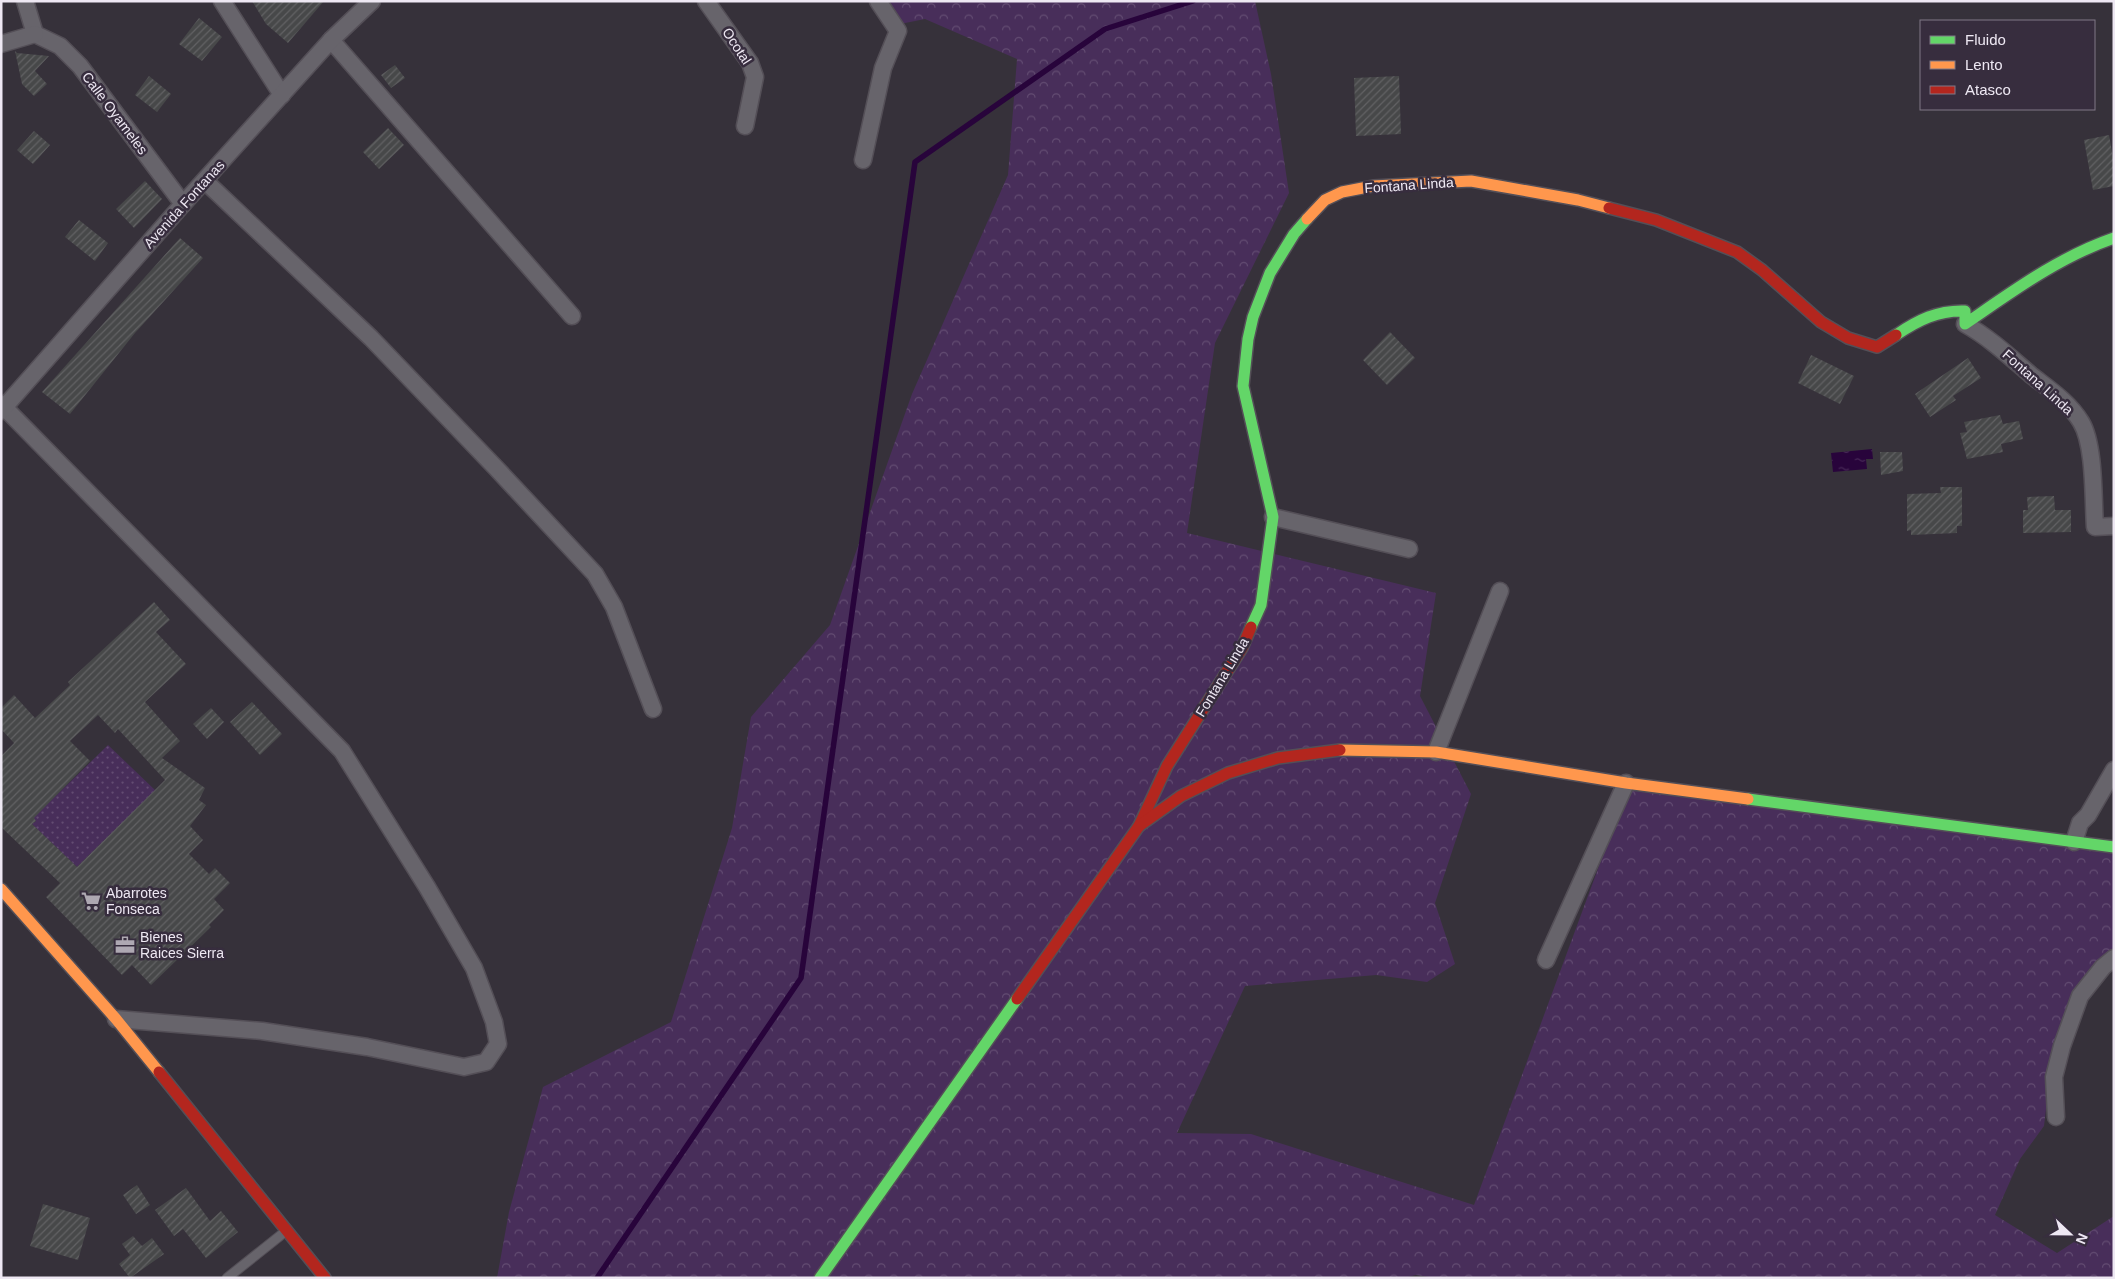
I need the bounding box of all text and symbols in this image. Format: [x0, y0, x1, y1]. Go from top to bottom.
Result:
legend [1920, 20, 2095, 110]
street label: Ocotal [719, 25, 755, 67]
text: Fluido [1965, 31, 2006, 48]
text: Lento [1965, 56, 2003, 73]
street label: Calle Oyameles [79, 69, 151, 157]
text: Atasco [1965, 81, 2011, 98]
street label: Avenida Fontanas [140, 157, 228, 251]
street label: Fontana Linda [1364, 174, 1454, 196]
street label: Fontana Linda [1999, 346, 2077, 418]
street label: Fontana Linda [1192, 634, 1252, 719]
place label: Abarrotes Fonseca [106, 885, 167, 917]
supermarket icon: Abarrotes Fonseca [80, 890, 102, 912]
place label: Bienes Raices Sierra [140, 929, 224, 961]
office icon: Bienes Raices Sierra [114, 934, 136, 956]
north arrow [2045, 1209, 2095, 1259]
text: N [2073, 1231, 2091, 1247]

